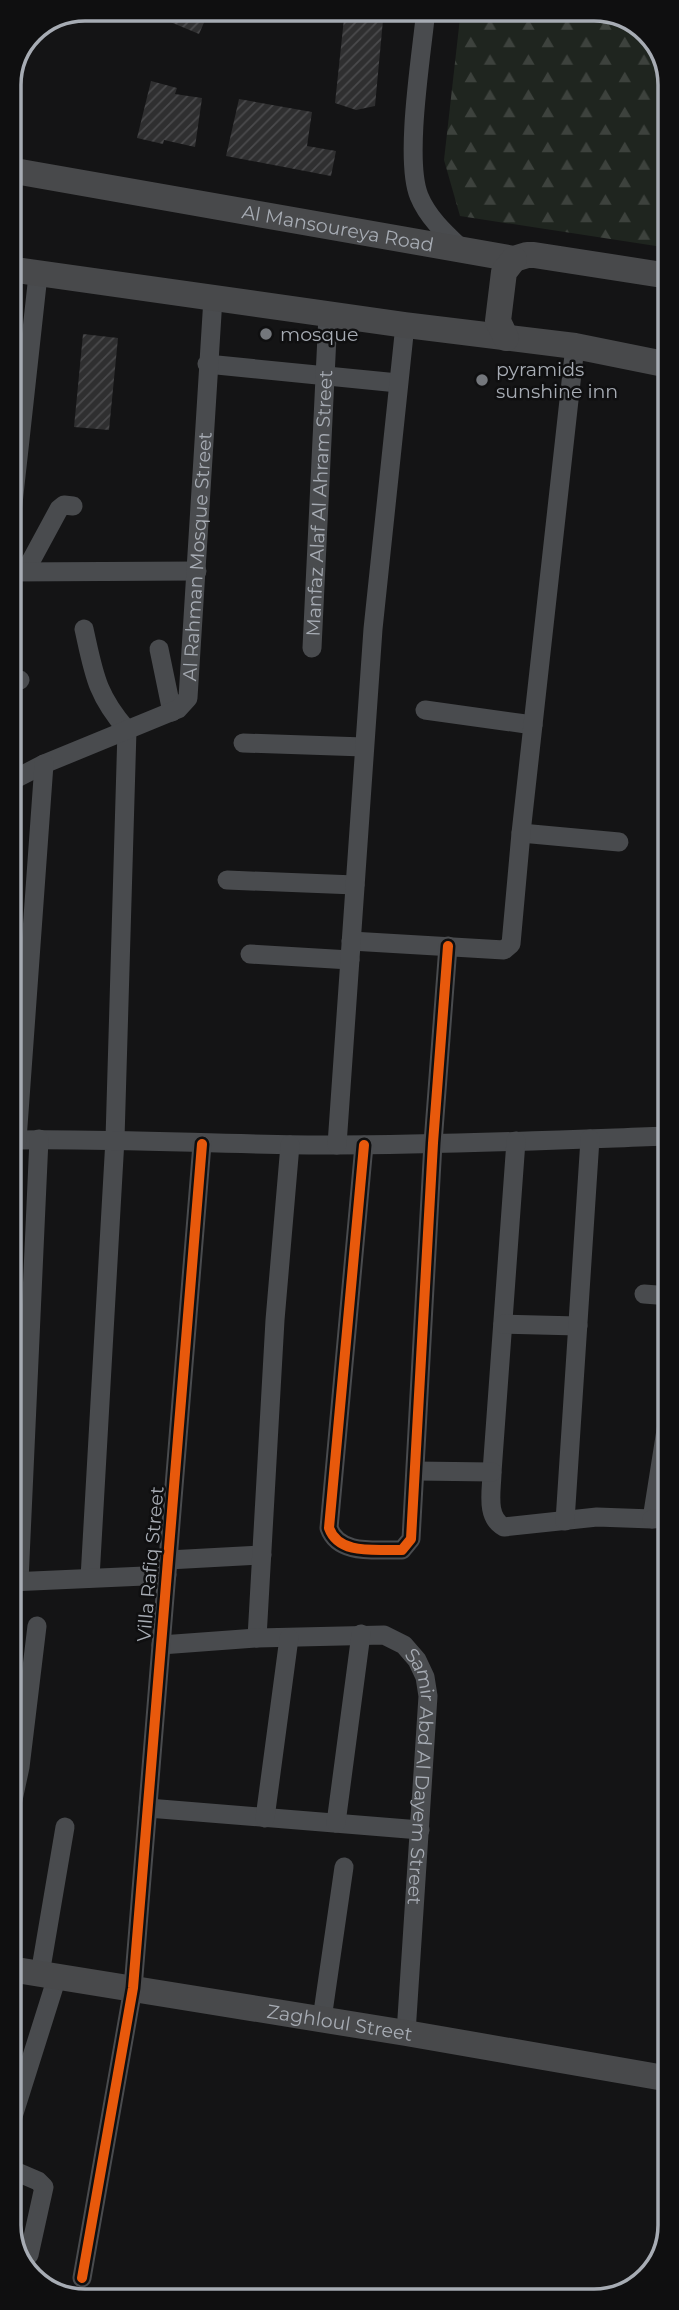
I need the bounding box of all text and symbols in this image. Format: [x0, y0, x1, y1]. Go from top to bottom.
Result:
street label: Al Mansoureya Road [240, 200, 436, 257]
place label: mosque [280, 323, 358, 346]
marker: mosque [258, 326, 274, 342]
place label: pyramids sunshine inn [496, 358, 618, 403]
street label: Manfaz Alaf Al Ahram Street [302, 369, 337, 637]
marker: pyramids sunshine inn [474, 372, 490, 388]
street label: Al Rahman Mosque Street [178, 431, 217, 682]
street label: Villa Rafiq Street [132, 1485, 169, 1643]
street label: Samir Abd Al Dayem Street [400, 1643, 439, 1906]
street label: Zaghloul Street [265, 2000, 414, 2046]

